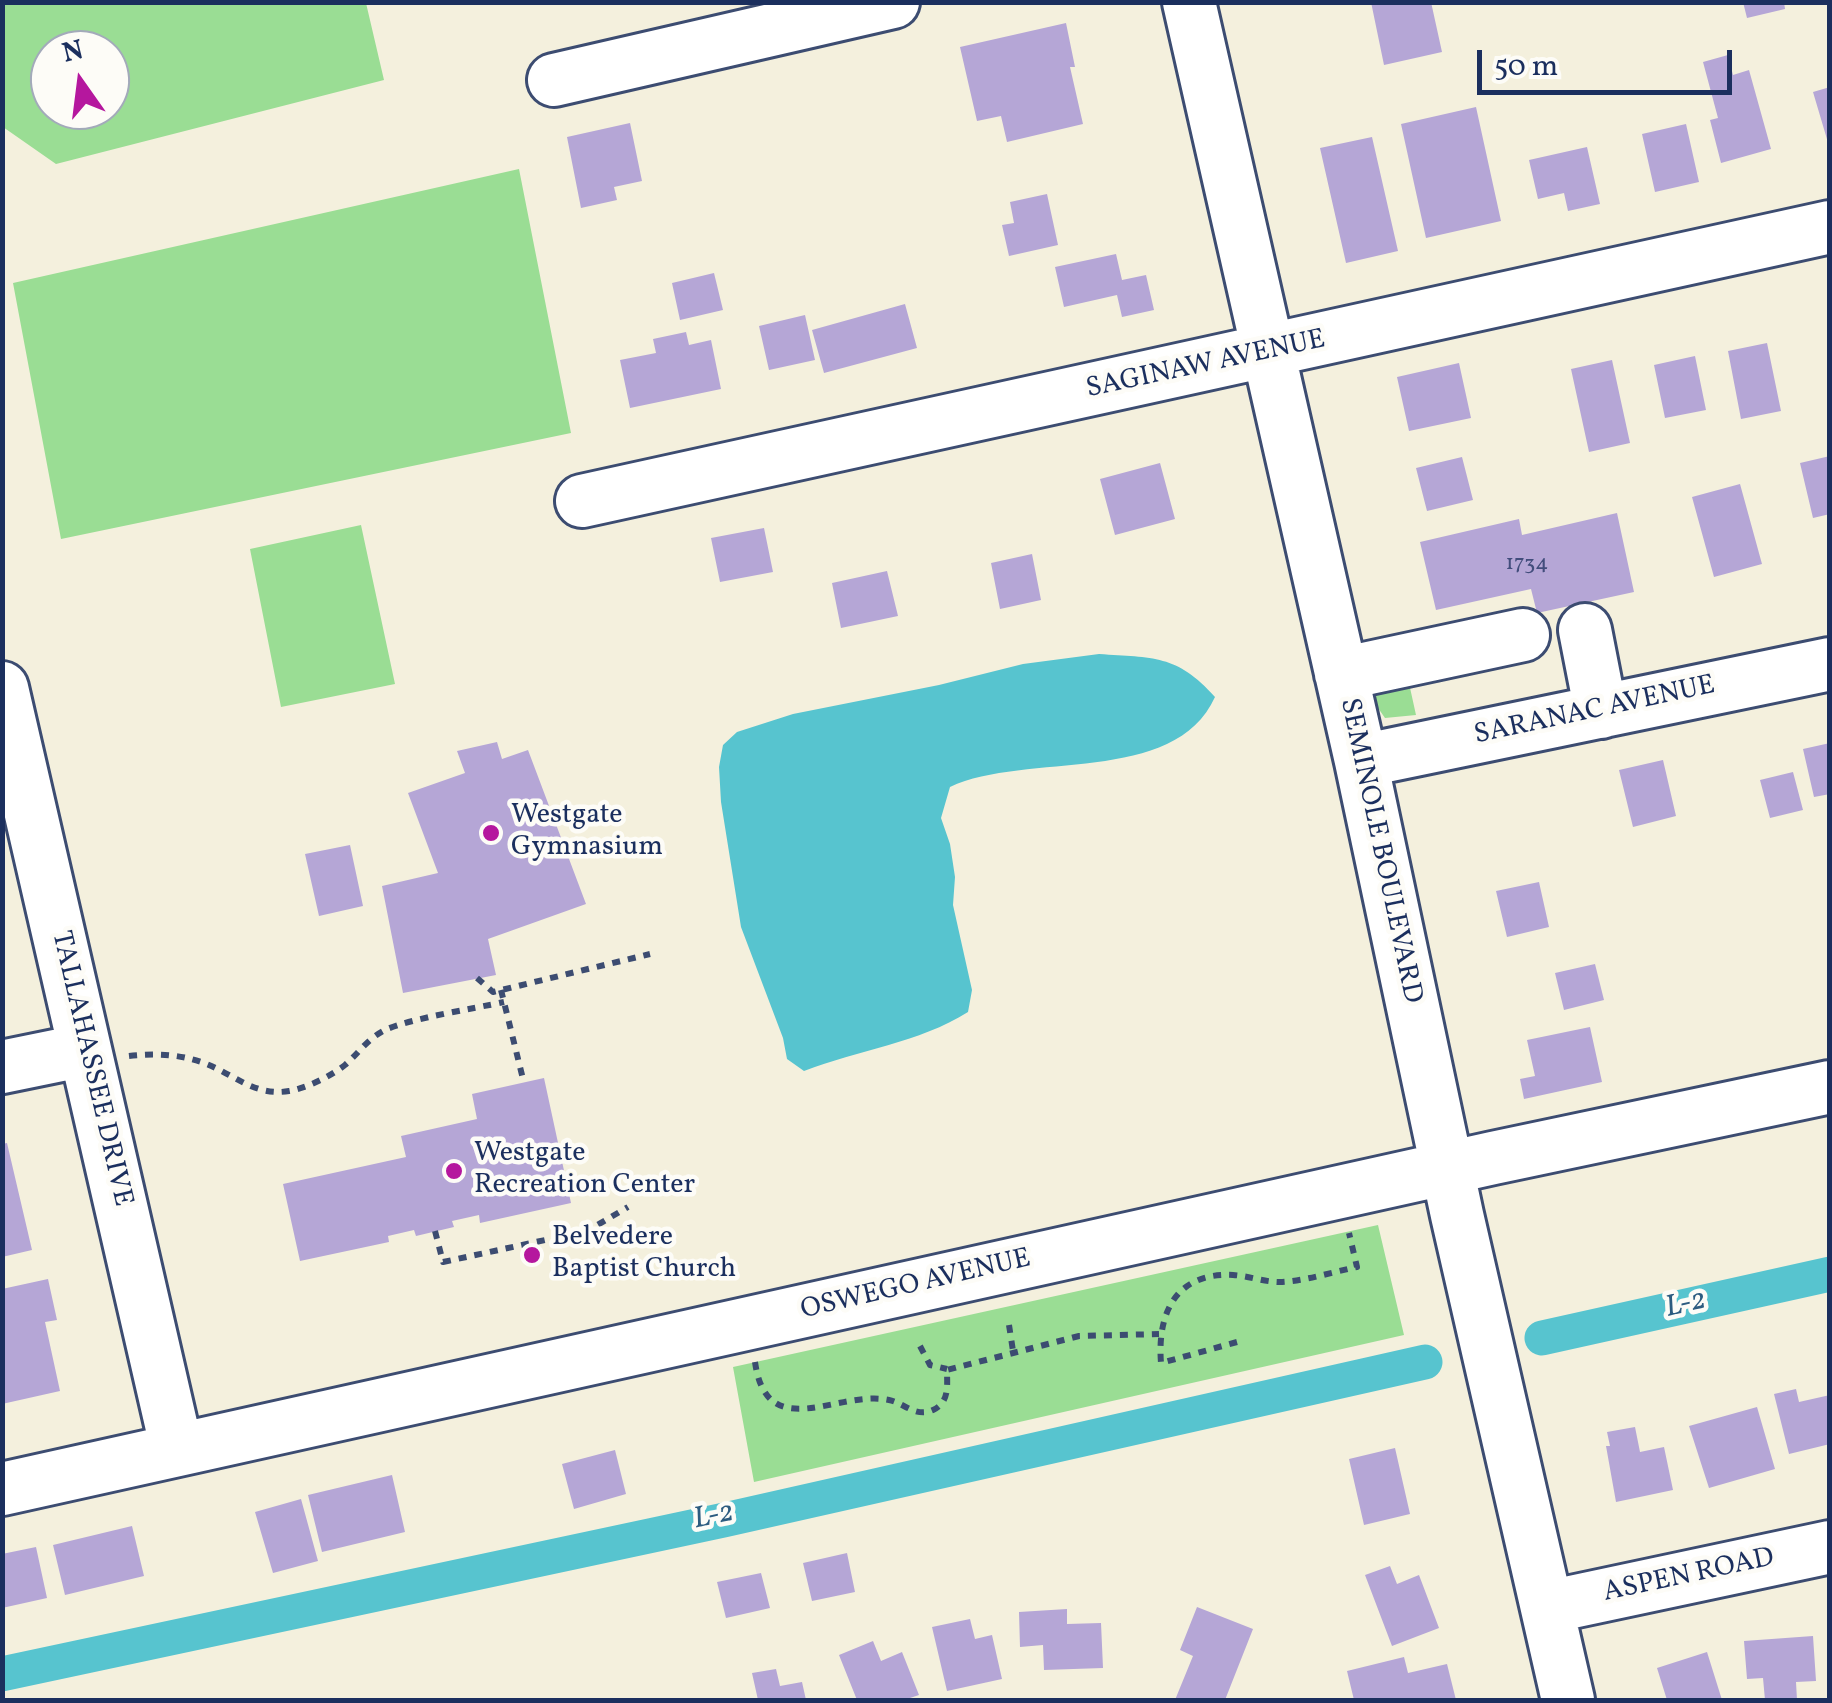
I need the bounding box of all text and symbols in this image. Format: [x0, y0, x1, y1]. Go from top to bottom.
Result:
north arrow [30, 30, 130, 130]
scale bar [1482, 30, 1737, 92]
text: N [59, 31, 88, 74]
text: 50 m [1494, 46, 1558, 88]
street label: SAGINAW AVENUE [1083, 324, 1329, 408]
house number: 1734 [1506, 552, 1548, 578]
street label: SARANAC AVENUE [1472, 670, 1718, 754]
street label: SEMINOLE BOULEVARD [1330, 695, 1428, 1007]
place label: Westgate Gymnasium [511, 800, 663, 866]
marker: Westgate Gymnasium [480, 822, 502, 844]
street label: TALLAHASSEE DRIVE [42, 928, 138, 1210]
place label: Westgate Recreation Center [474, 1138, 695, 1204]
marker: Westgate Recreation Center [443, 1160, 465, 1182]
place label: Belvedere Baptist Church [552, 1222, 736, 1288]
street label: OSWEGO AVENUE [798, 1243, 1034, 1329]
marker: Belvedere Baptist Church [521, 1244, 543, 1266]
water label: L-2 [1662, 1284, 1710, 1328]
water label: L-2 [691, 1496, 737, 1540]
street label: ASPEN ROAD [1600, 1542, 1778, 1612]

